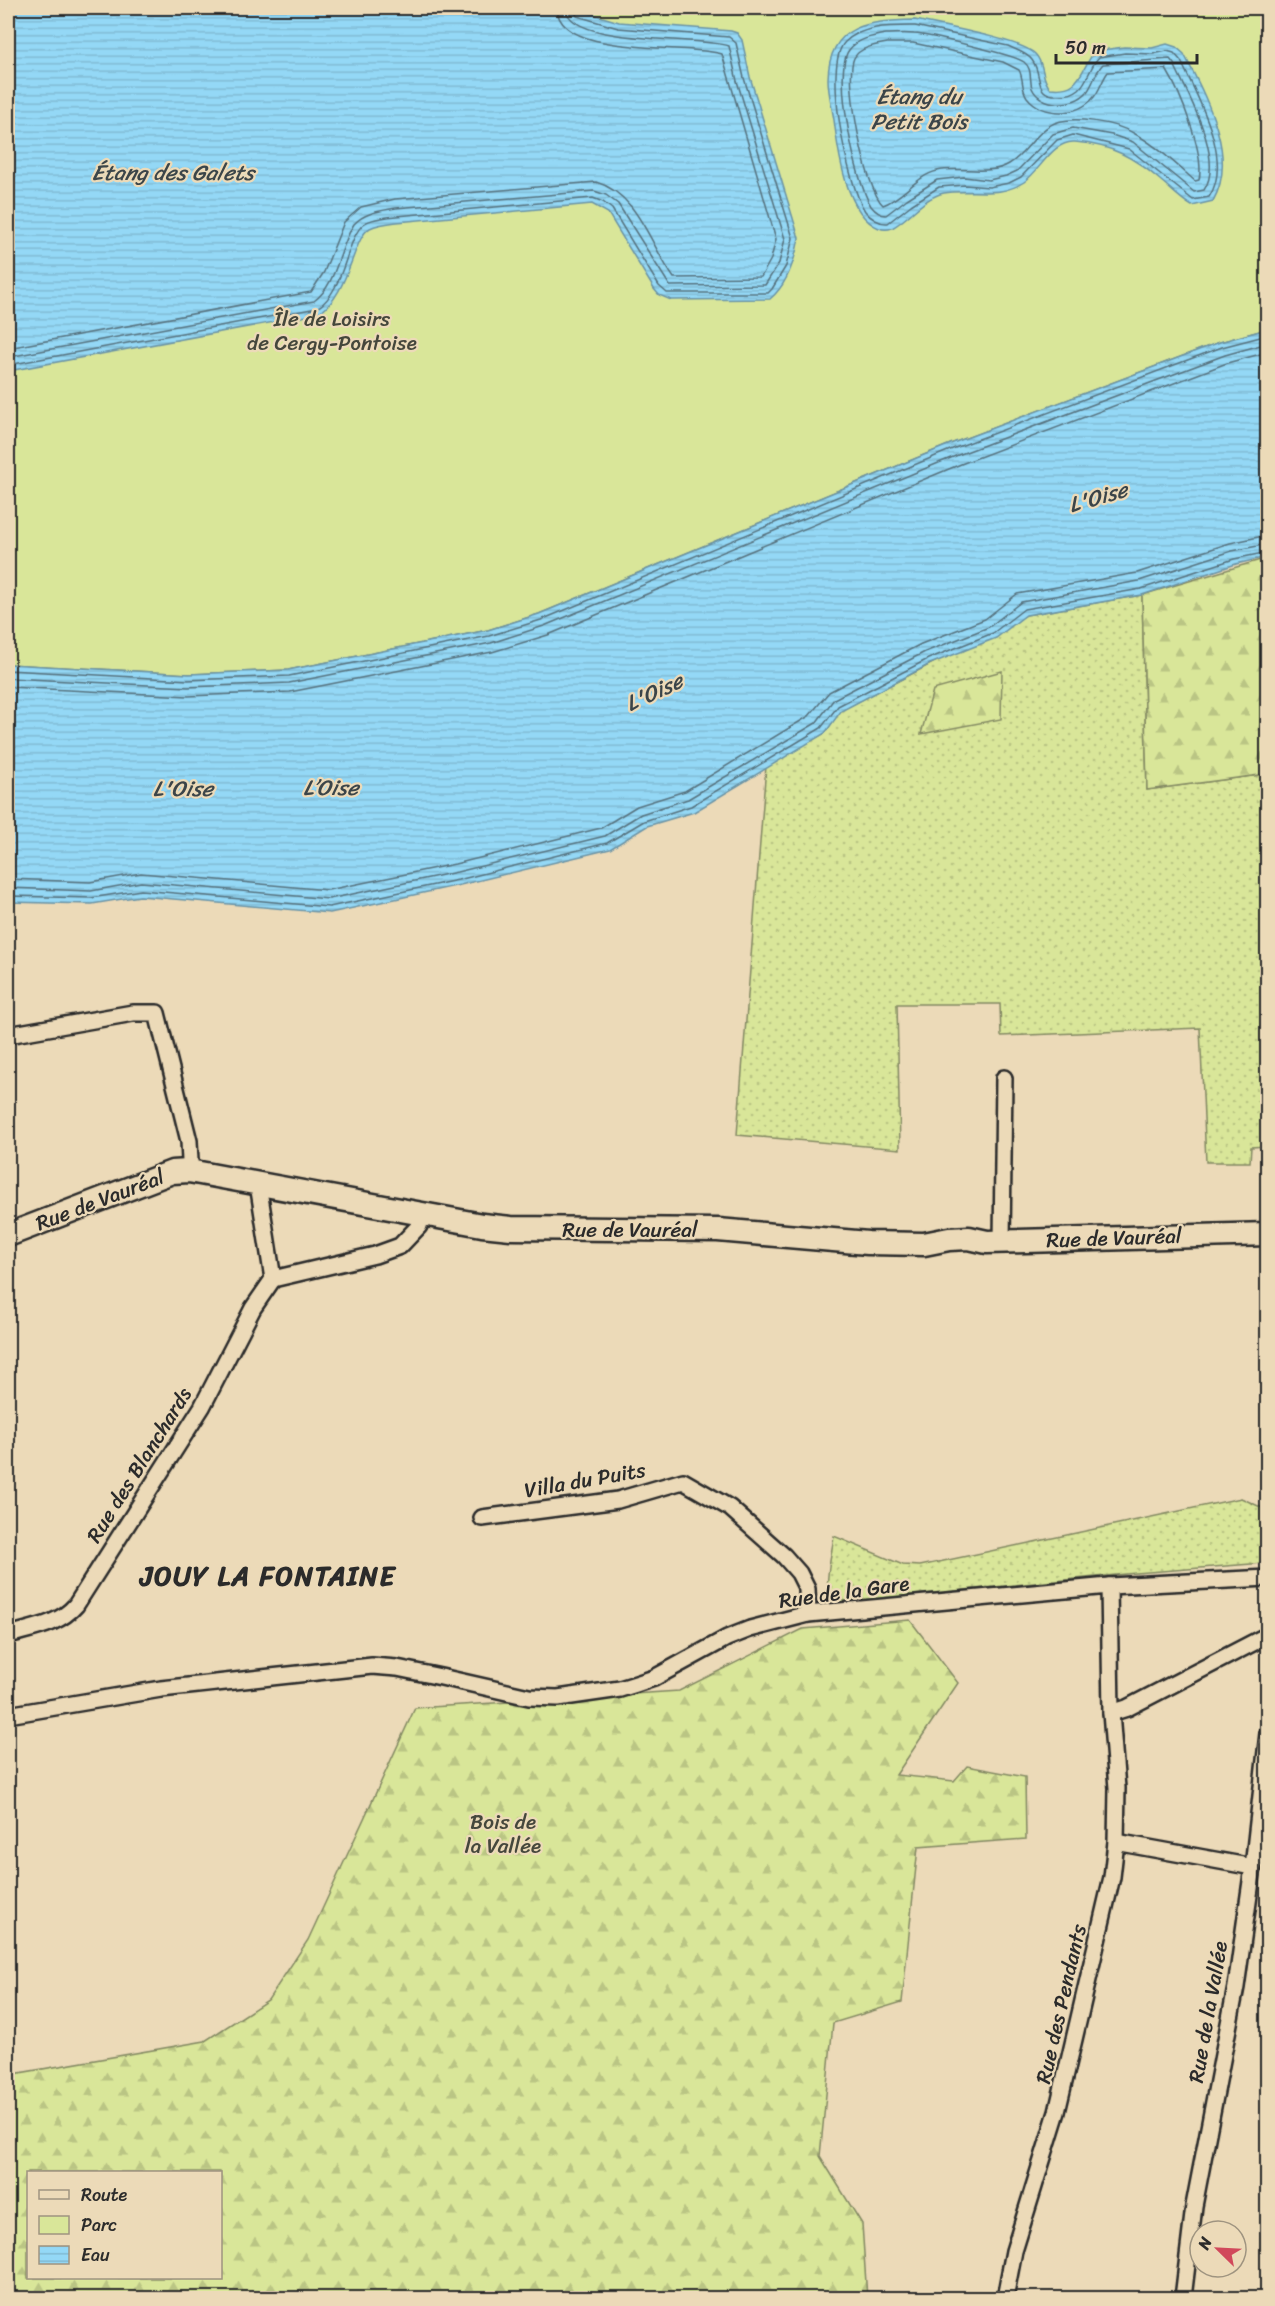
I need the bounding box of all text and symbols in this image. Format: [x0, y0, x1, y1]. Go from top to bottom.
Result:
scale bar [1056, 27, 1197, 65]
text: 50 m [1065, 32, 1106, 64]
water label: Étang du Petit Bois [871, 77, 970, 141]
water label: Étang des Galets [92, 153, 257, 192]
park label: Île de Loisirs de Cergy-Pontoise [247, 300, 417, 362]
water label: L'Oise [1064, 469, 1135, 524]
water label: L'Oise [618, 660, 692, 722]
water label: L’Oise [303, 768, 361, 807]
water label: L'Oise [153, 769, 216, 808]
street label: Rue de Vauréal [30, 1158, 171, 1242]
street label: Rue de Vauréal [562, 1211, 699, 1249]
street label: Rue de Vauréal [1046, 1217, 1183, 1259]
street label: Rue des Blanchards [76, 1379, 202, 1551]
street label: Villa du Puits [521, 1451, 649, 1509]
district label: JOUY LA FONTAINE [138, 1552, 397, 1600]
street label: Rue de la Gare [776, 1564, 912, 1620]
park label: Bois de la Vallée [465, 1803, 541, 1865]
street label: Rue des Pendants [1024, 1920, 1098, 2087]
street label: Rue de la Vallée [1177, 1938, 1239, 2086]
legend [27, 2171, 222, 2279]
text: Route [81, 2179, 128, 2211]
text: Parc [81, 2209, 117, 2241]
north arrow [1188, 2219, 1248, 2279]
text: N [1189, 2231, 1221, 2255]
text: Eau [81, 2239, 110, 2271]

